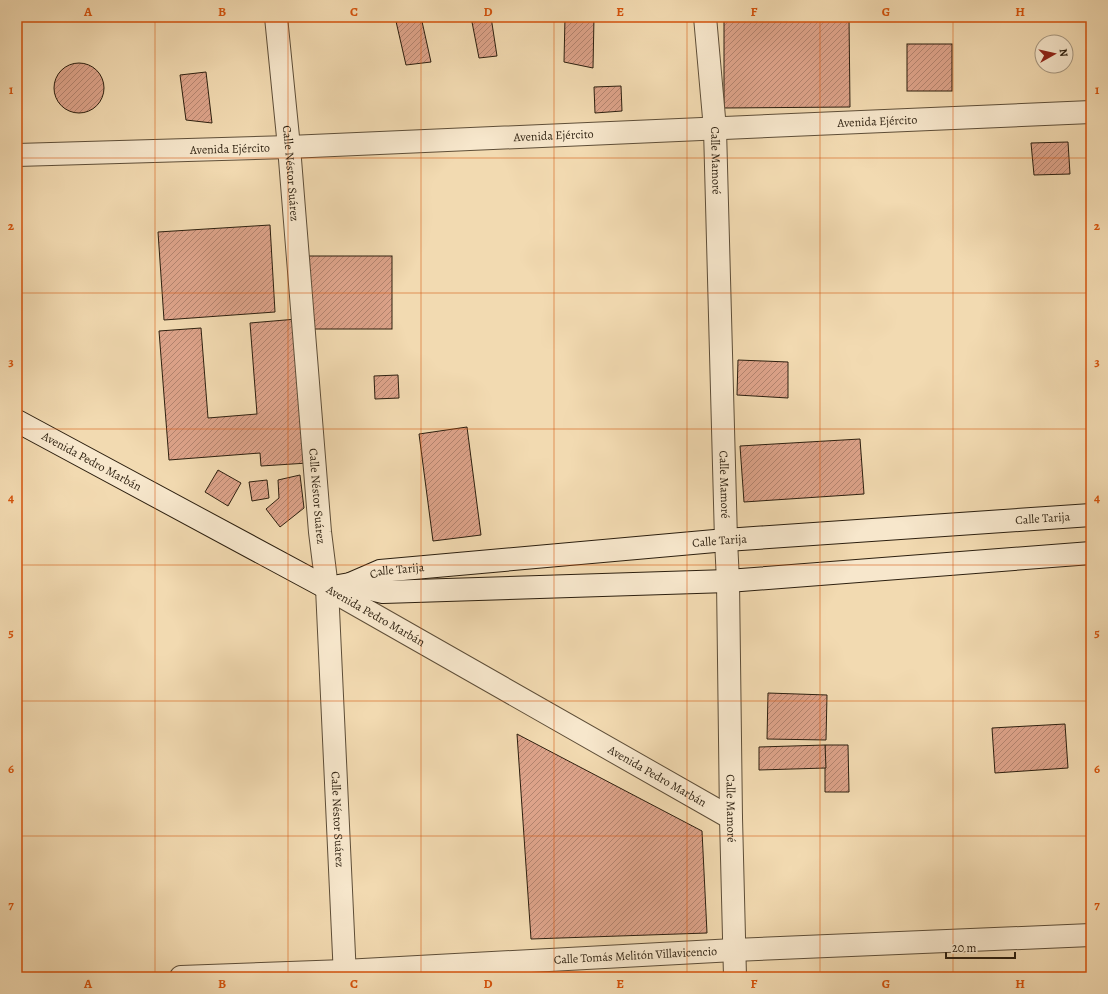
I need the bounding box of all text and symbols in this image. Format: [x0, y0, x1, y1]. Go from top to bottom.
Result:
text: A [83, 3, 93, 20]
text: B [218, 3, 226, 20]
text: C [350, 3, 358, 20]
text: D [483, 3, 493, 20]
text: E [616, 3, 624, 20]
text: F [751, 3, 758, 20]
text: G [882, 3, 890, 20]
text: H [1015, 3, 1025, 20]
north arrow [1034, 34, 1074, 74]
text: N [1055, 48, 1071, 58]
text: 1 [9, 81, 14, 98]
text: 1 [1095, 81, 1100, 98]
street label: Avenida Ejército [836, 112, 918, 131]
street label: Calle Néstor Suárez [279, 125, 303, 222]
street label: Avenida Ejército [512, 126, 594, 145]
street label: Calle Mamoré [707, 126, 725, 195]
street label: Avenida Ejército [189, 140, 270, 158]
text: 2 [8, 217, 15, 234]
text: 2 [1094, 217, 1101, 234]
text: 3 [8, 353, 14, 370]
text: 3 [1094, 353, 1100, 370]
street label: Avenida Pedro Marbán [38, 427, 145, 495]
street label: Calle Néstor Suárez [305, 448, 329, 545]
street label: Calle Mamoré [716, 450, 733, 519]
text: 4 [8, 489, 14, 506]
text: 4 [1094, 489, 1100, 506]
street label: Calle Tarija [1015, 508, 1071, 528]
street label: Calle Tarija [691, 531, 748, 551]
street label: Calle Tarija [367, 559, 425, 583]
street label: Avenida Pedro Marbán [323, 581, 428, 650]
text: 5 [8, 624, 14, 641]
text: 5 [1094, 624, 1100, 641]
street label: Avenida Pedro Marbán [604, 741, 710, 811]
text: 6 [8, 760, 14, 777]
text: 6 [1094, 760, 1100, 777]
street label: Calle Néstor Suárez [327, 771, 348, 868]
street label: Calle Mamoré [722, 774, 740, 843]
text: 7 [8, 896, 14, 913]
text: 7 [1094, 896, 1100, 913]
scale bar [946, 934, 1015, 960]
text: 20 m [952, 940, 976, 956]
street label: Calle Tomás Melitón Villavicencio [553, 943, 718, 968]
text: A [83, 975, 93, 992]
text: B [218, 975, 226, 992]
text: C [350, 975, 358, 992]
text: D [483, 975, 493, 992]
text: E [616, 975, 624, 992]
text: F [751, 975, 758, 992]
text: G [882, 975, 890, 992]
text: H [1015, 975, 1025, 992]

